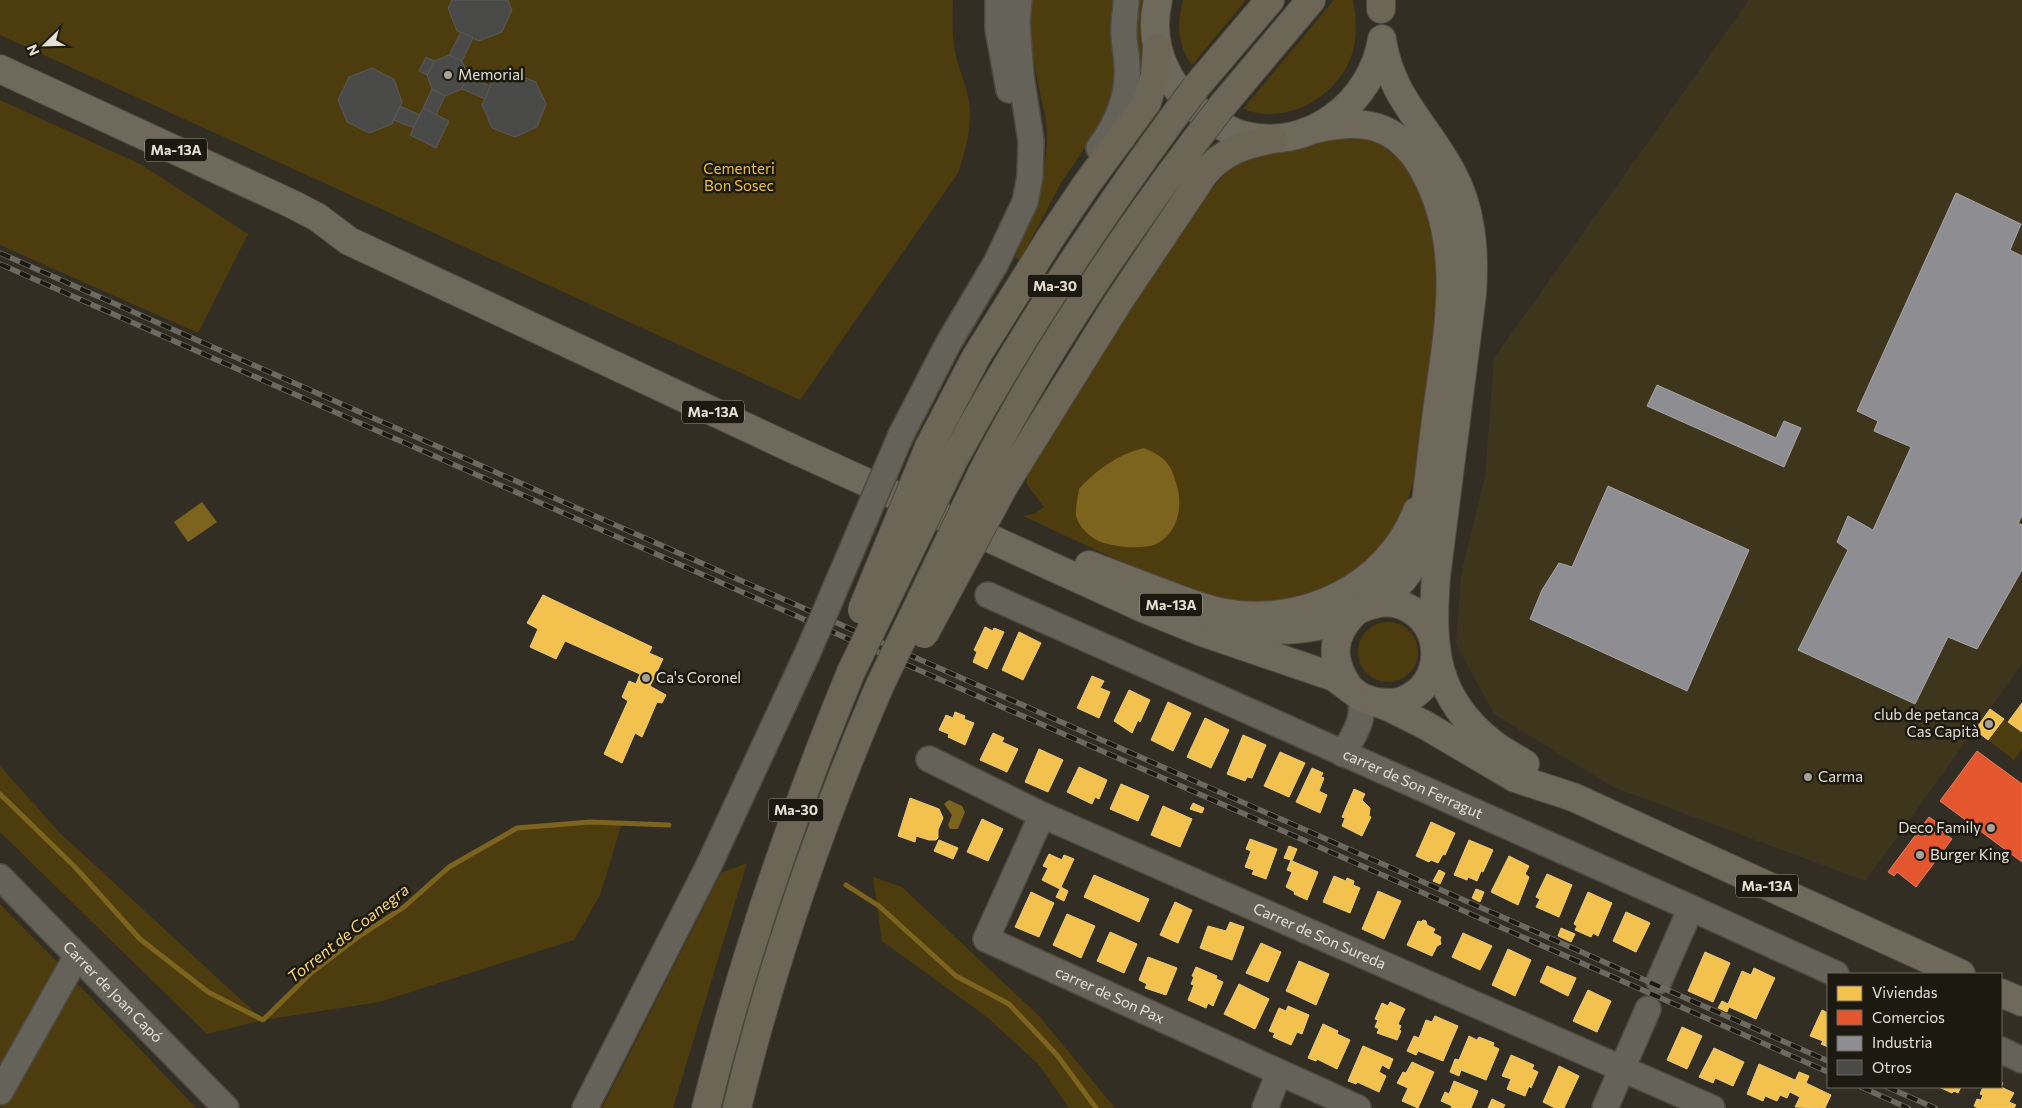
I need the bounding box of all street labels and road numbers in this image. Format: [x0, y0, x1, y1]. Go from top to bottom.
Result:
road number: Ma-13A [145, 138, 207, 162]
road number: Ma-30 [1028, 274, 1082, 298]
road number: Ma-13A [682, 401, 744, 424]
road number: Ma-13A [1140, 594, 1202, 616]
street label: carrer de Son Ferragut [1341, 744, 1486, 822]
road number: Ma-30 [768, 798, 824, 822]
road number: Ma-13A [1736, 874, 1798, 898]
street label: Carrer de Son Sureda [1251, 899, 1389, 972]
street label: Carrer de Joan Capó [60, 937, 167, 1046]
street label: carrer de Son Pax [1053, 962, 1168, 1027]

